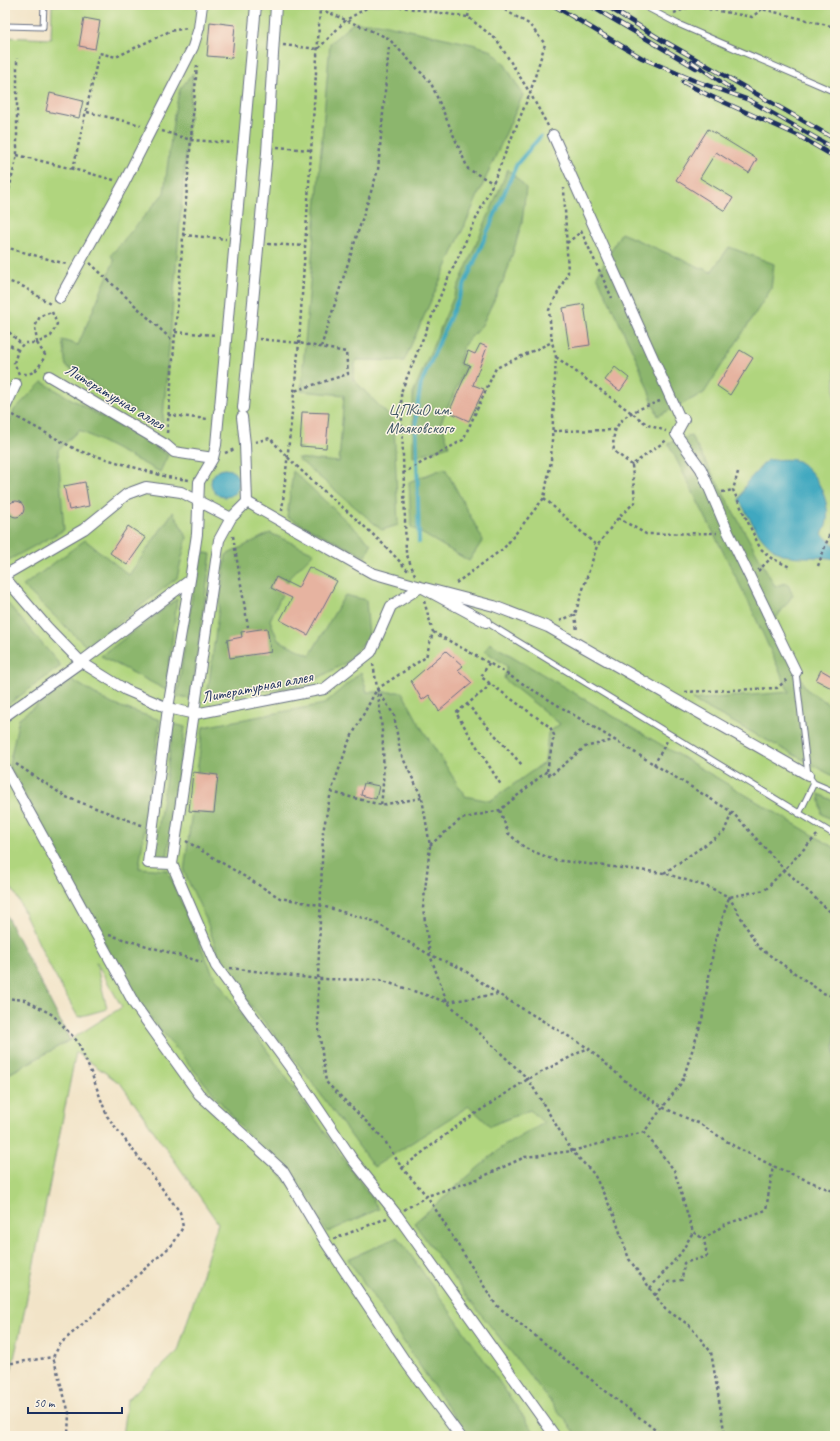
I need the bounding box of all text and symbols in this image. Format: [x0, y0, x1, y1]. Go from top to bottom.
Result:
street label: Литературная аллея [62, 359, 170, 435]
park label: ЦПКиО им. Маяковского [386, 400, 456, 438]
street label: Литературная аллея [200, 666, 316, 708]
scale bar [28, 1389, 122, 1415]
text: 50 m [34, 1395, 56, 1411]

